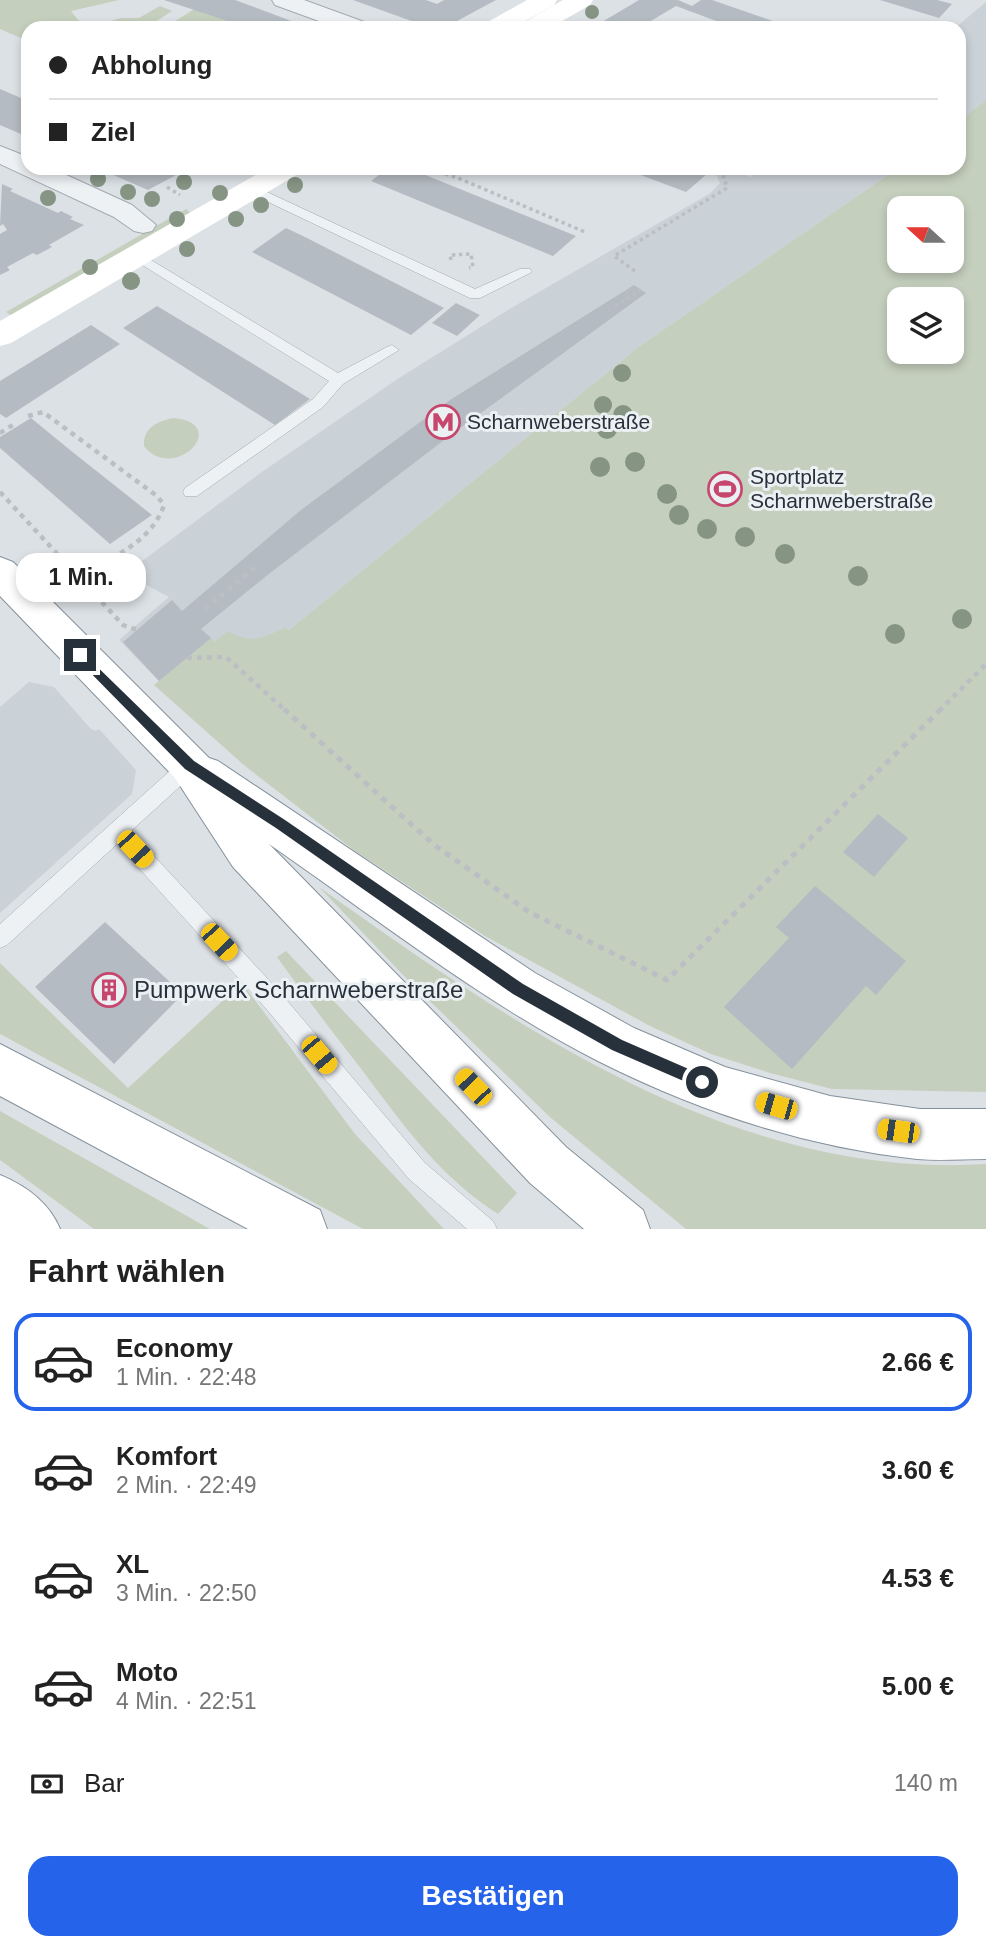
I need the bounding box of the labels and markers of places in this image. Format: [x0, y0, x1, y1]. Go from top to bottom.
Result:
metro station icon: Scharnweberstraße [424, 403, 462, 441]
place label: Scharnweberstraße [467, 410, 650, 433]
place label: Sportplatz Scharnweberstraße [750, 465, 933, 512]
sports icon: Sportplatz Scharnweberstraße [706, 470, 744, 508]
building icon: Pumpwerk Scharnweberstraße [90, 971, 128, 1009]
place label: Pumpwerk Scharnweberstraße [134, 976, 463, 1003]

